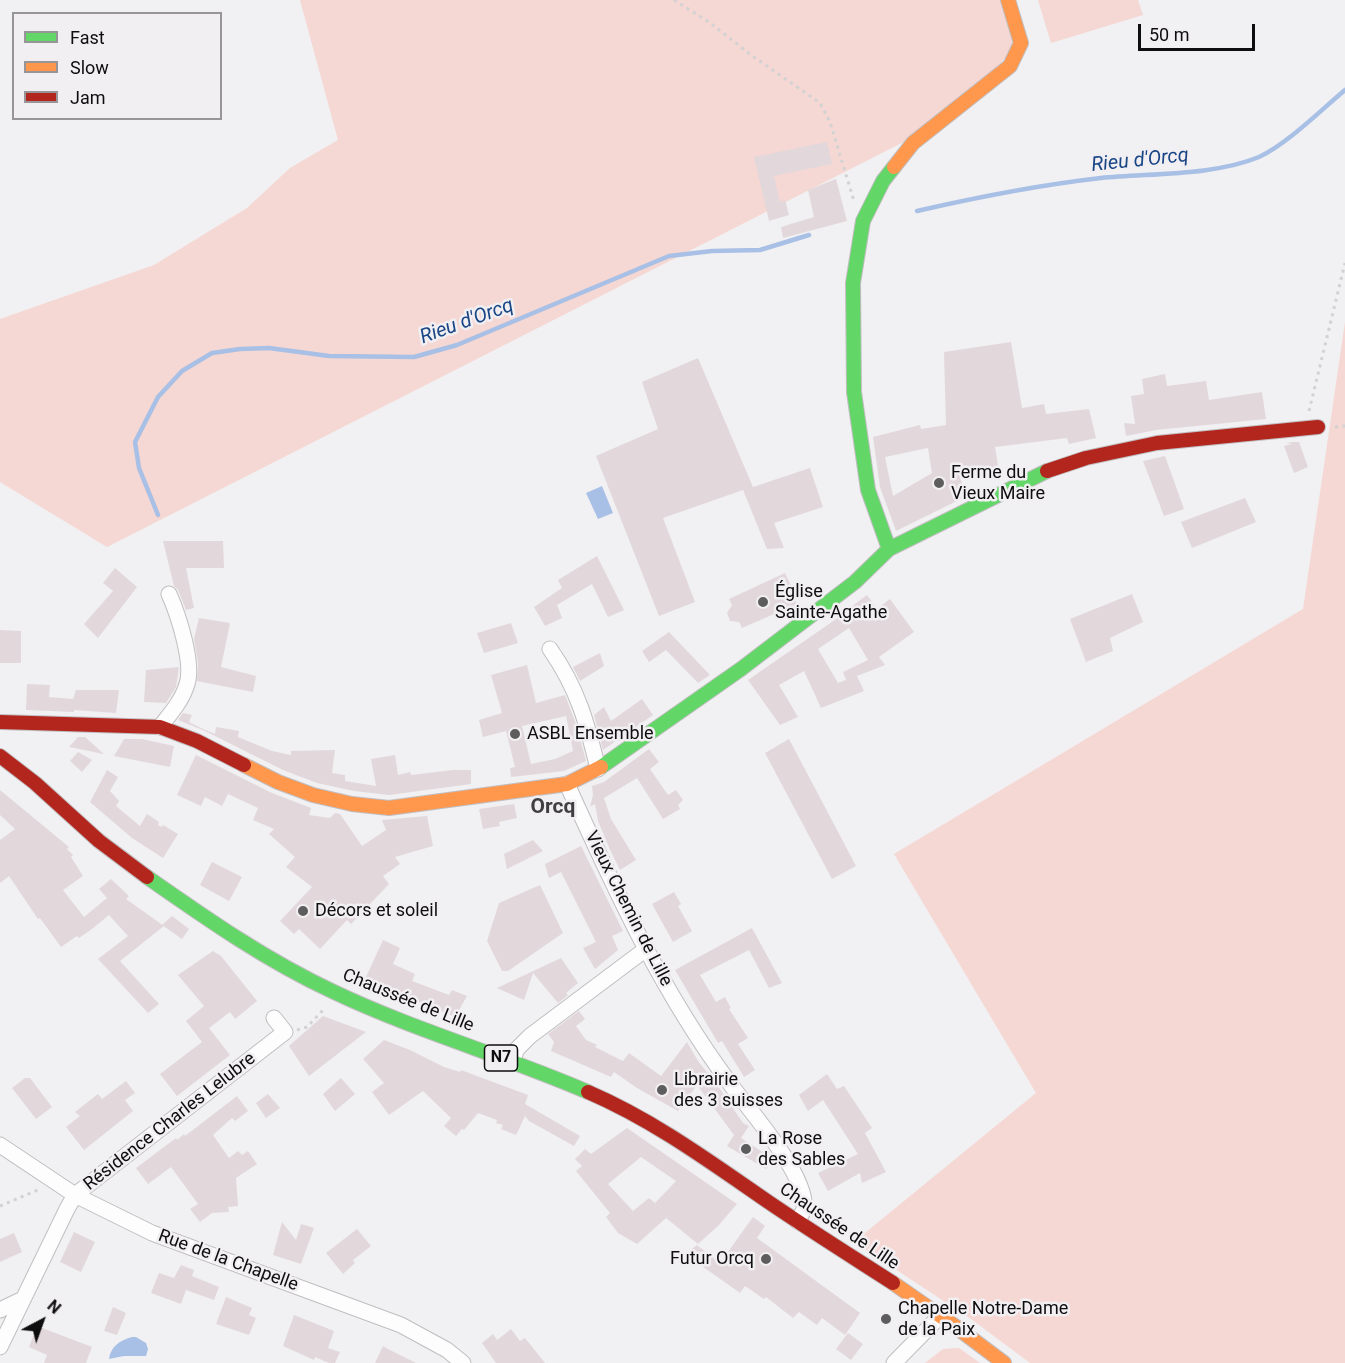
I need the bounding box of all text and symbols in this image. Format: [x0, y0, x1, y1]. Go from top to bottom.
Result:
legend [12, 12, 222, 120]
scale bar [1141, 12, 1258, 50]
text: 50 m [1149, 24, 1189, 45]
text: Fast [70, 27, 105, 48]
text: Slow [70, 57, 109, 78]
text: Jam [70, 87, 106, 108]
water label: Rieu d'Orcq [1090, 144, 1190, 178]
water label: Rieu d'Orcq [417, 294, 517, 350]
place label: Ferme du Vieux Maire [951, 462, 1045, 504]
marker: Ferme du Vieux Maire [932, 476, 946, 490]
place label: Église Sainte-Agathe [775, 581, 887, 624]
marker: Église Sainte-Agathe [756, 595, 770, 609]
place label: ASBL Ensemble [527, 723, 654, 745]
marker: ASBL Ensemble [508, 727, 522, 741]
district label: Orcq [531, 795, 575, 821]
street label: Vieux Chemin de Lille [580, 828, 676, 990]
place label: Décors et soleil [315, 900, 438, 922]
marker: Décors et soleil [296, 904, 310, 918]
street label: Chaussée de Lille [339, 965, 477, 1037]
road number: N7 [484, 1045, 518, 1071]
street label: Résidence Charles Lelubre [80, 1048, 260, 1196]
place label: Librairie des 3 suisses [674, 1069, 783, 1112]
marker: Librairie des 3 suisses [655, 1083, 669, 1097]
place label: La Rose des Sables [758, 1128, 845, 1170]
marker: La Rose des Sables [739, 1142, 753, 1156]
street label: Chaussée de Lille [775, 1179, 903, 1275]
street label: Rue de la Chapelle [155, 1226, 301, 1296]
place label: Futur Orcq [670, 1248, 754, 1270]
marker: Futur Orcq [759, 1252, 773, 1266]
north arrow [12, 1291, 72, 1351]
text: N [44, 1296, 65, 1318]
place label: Chapelle Notre-Dame de la Paix [898, 1298, 1068, 1340]
marker: Chapelle Notre-Dame de la Paix [879, 1312, 893, 1326]

